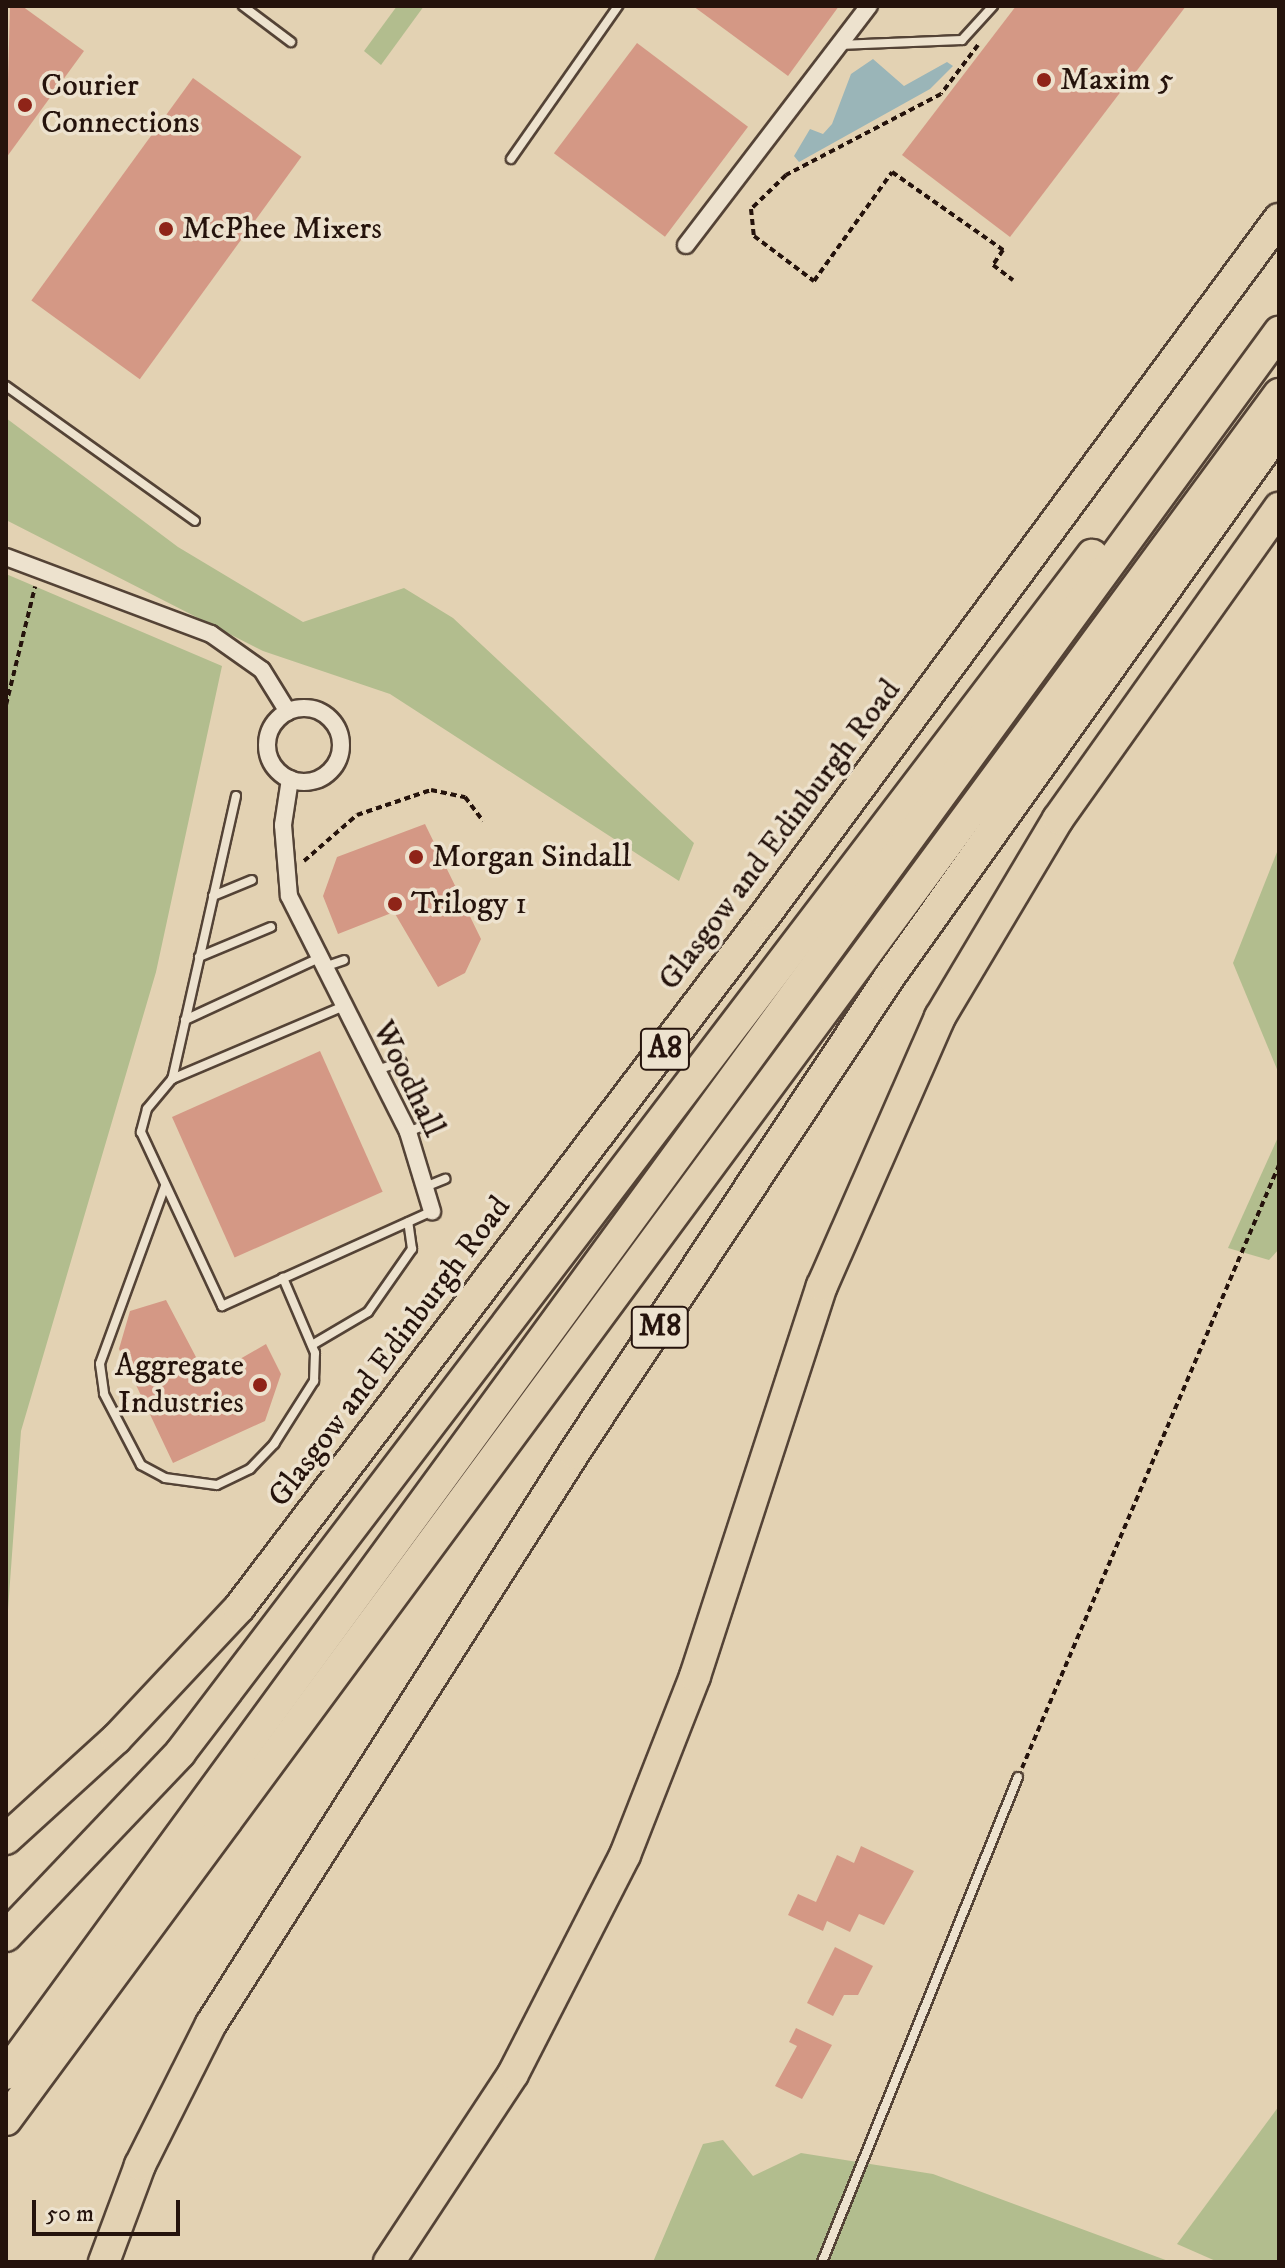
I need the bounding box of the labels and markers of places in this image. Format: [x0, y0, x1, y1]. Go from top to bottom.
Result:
place label: Maxim 5 [1060, 61, 1174, 99]
place label: Courier Connections [41, 68, 200, 143]
marker: Maxim 5 [1035, 71, 1053, 89]
marker: Courier Connections [16, 96, 34, 114]
place label: McPhee Mixers [182, 210, 382, 248]
marker: McPhee Mixers [157, 220, 175, 238]
place label: Morgan Sindall [432, 838, 631, 876]
marker: Morgan Sindall [407, 848, 425, 866]
place label: Trilogy 1 [411, 885, 527, 923]
marker: Trilogy 1 [386, 895, 404, 913]
place label: Aggregate Industries [115, 1348, 244, 1423]
marker: Aggregate Industries [251, 1376, 269, 1394]

